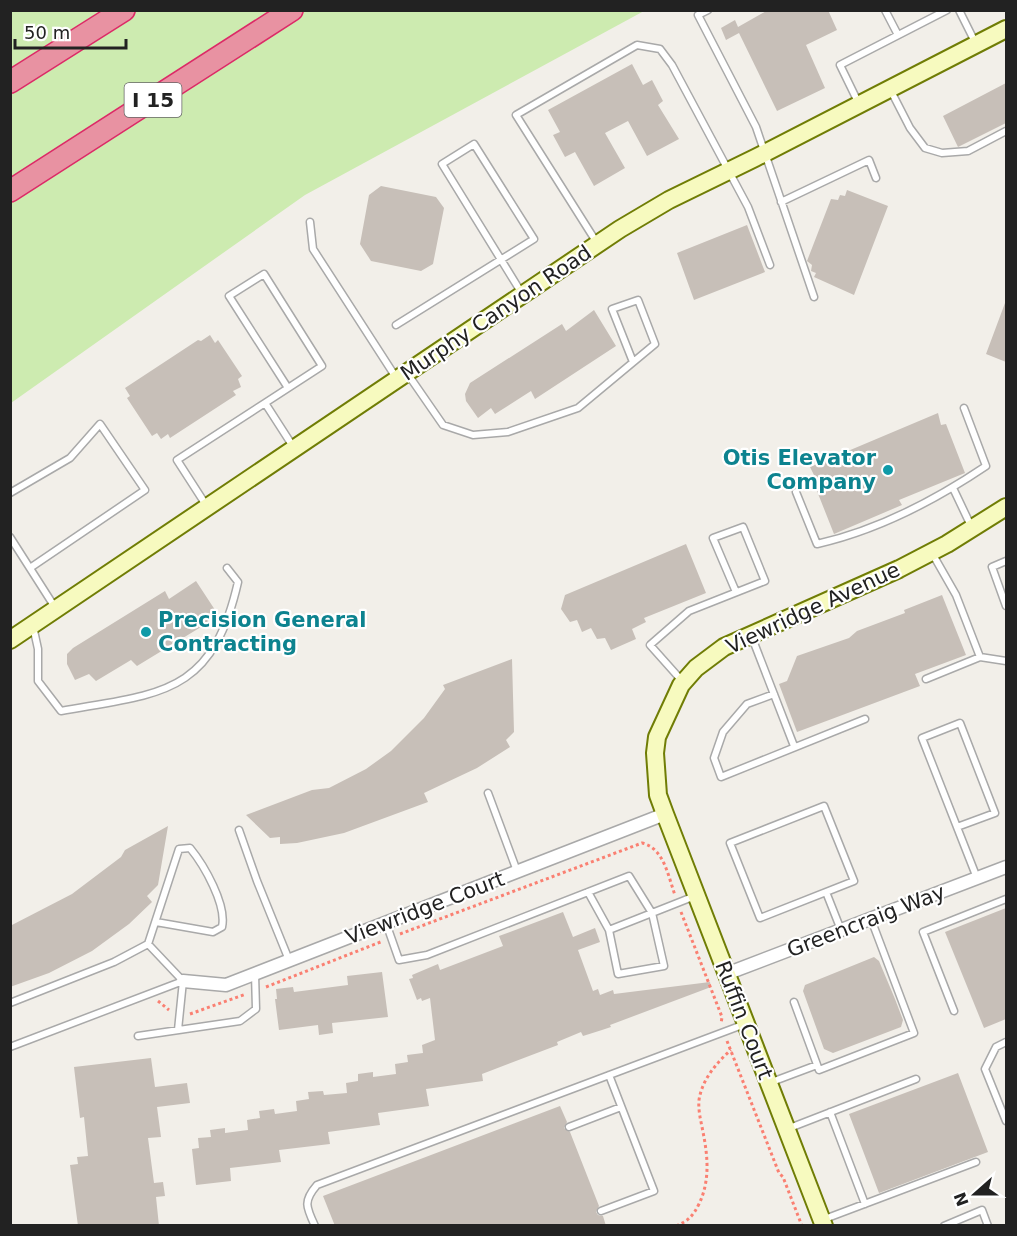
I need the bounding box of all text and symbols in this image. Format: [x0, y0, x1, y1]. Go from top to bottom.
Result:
scale bar [15, 12, 126, 50]
text: 50 m [24, 22, 70, 43]
road number: I 15 [124, 83, 182, 117]
street label: Murphy Canyon Road [396, 240, 596, 386]
place label: Otis Elevator Company [723, 446, 877, 494]
marker: Otis Elevator Company [881, 463, 895, 477]
street label: Viewridge Avenue [722, 557, 904, 659]
place label: Precision General Contracting [158, 608, 366, 656]
marker: Precision General Contracting [139, 625, 153, 639]
street label: Viewridge Court [342, 867, 508, 949]
street label: Greencraig Way [784, 880, 948, 962]
street label: Ruffin Court [710, 957, 778, 1083]
north arrow [945, 1164, 1005, 1224]
text: N [950, 1190, 973, 1209]

